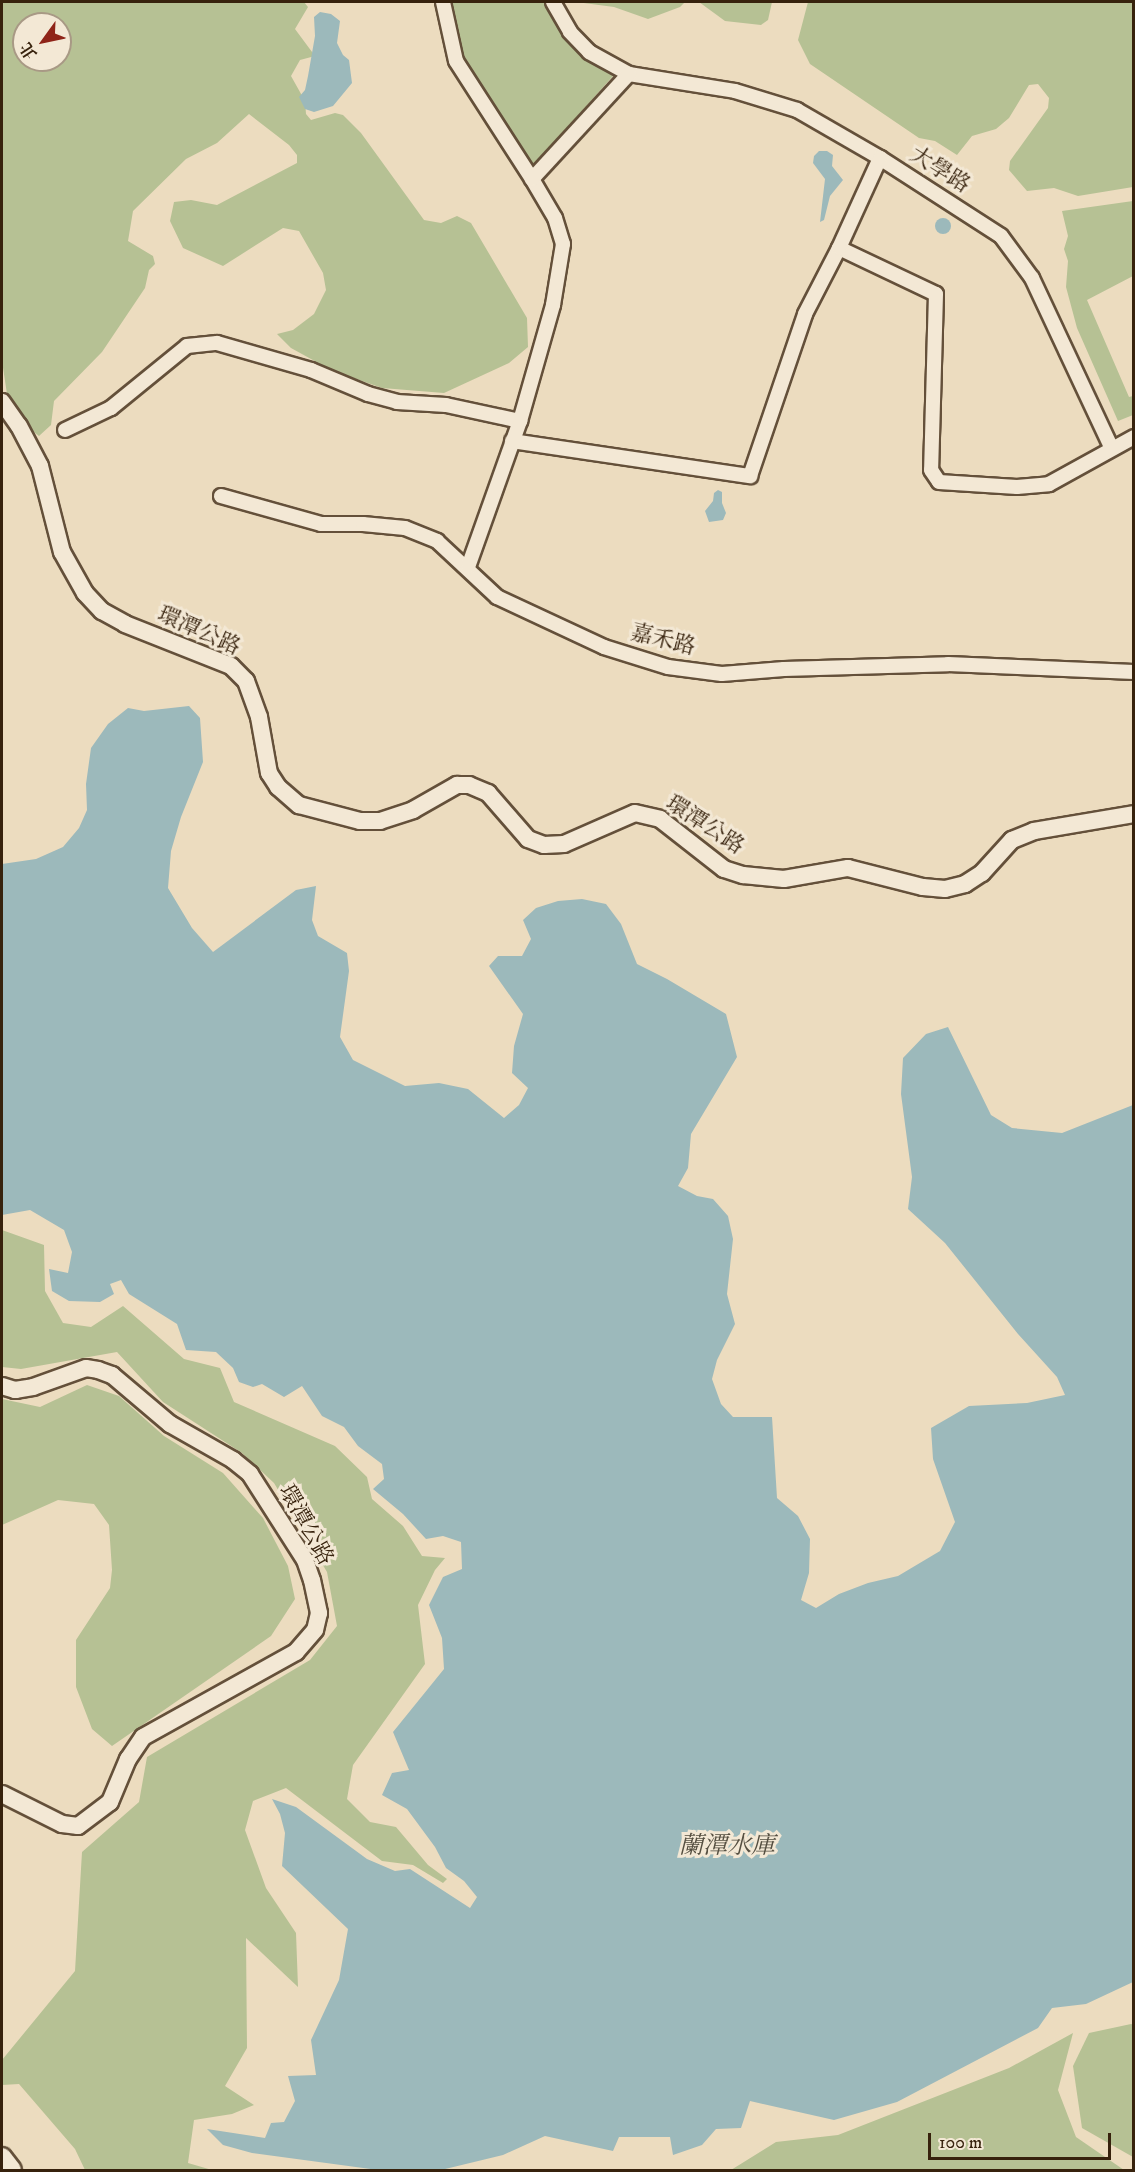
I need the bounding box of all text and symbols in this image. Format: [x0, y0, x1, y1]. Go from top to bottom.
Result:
north arrow [12, 12, 72, 72]
text: 北 [16, 39, 41, 63]
street label: 大學路 [905, 141, 975, 199]
street label: 環潭公路 [153, 601, 245, 661]
street label: 嘉禾路 [628, 619, 698, 661]
street label: 環潭公路 [661, 790, 749, 860]
street label: 環潭公路 [273, 1480, 339, 1570]
water label: 蘭潭水庫 [679, 1833, 775, 1861]
scale bar [931, 2121, 1114, 2159]
text: 100 m [939, 2132, 982, 2154]

